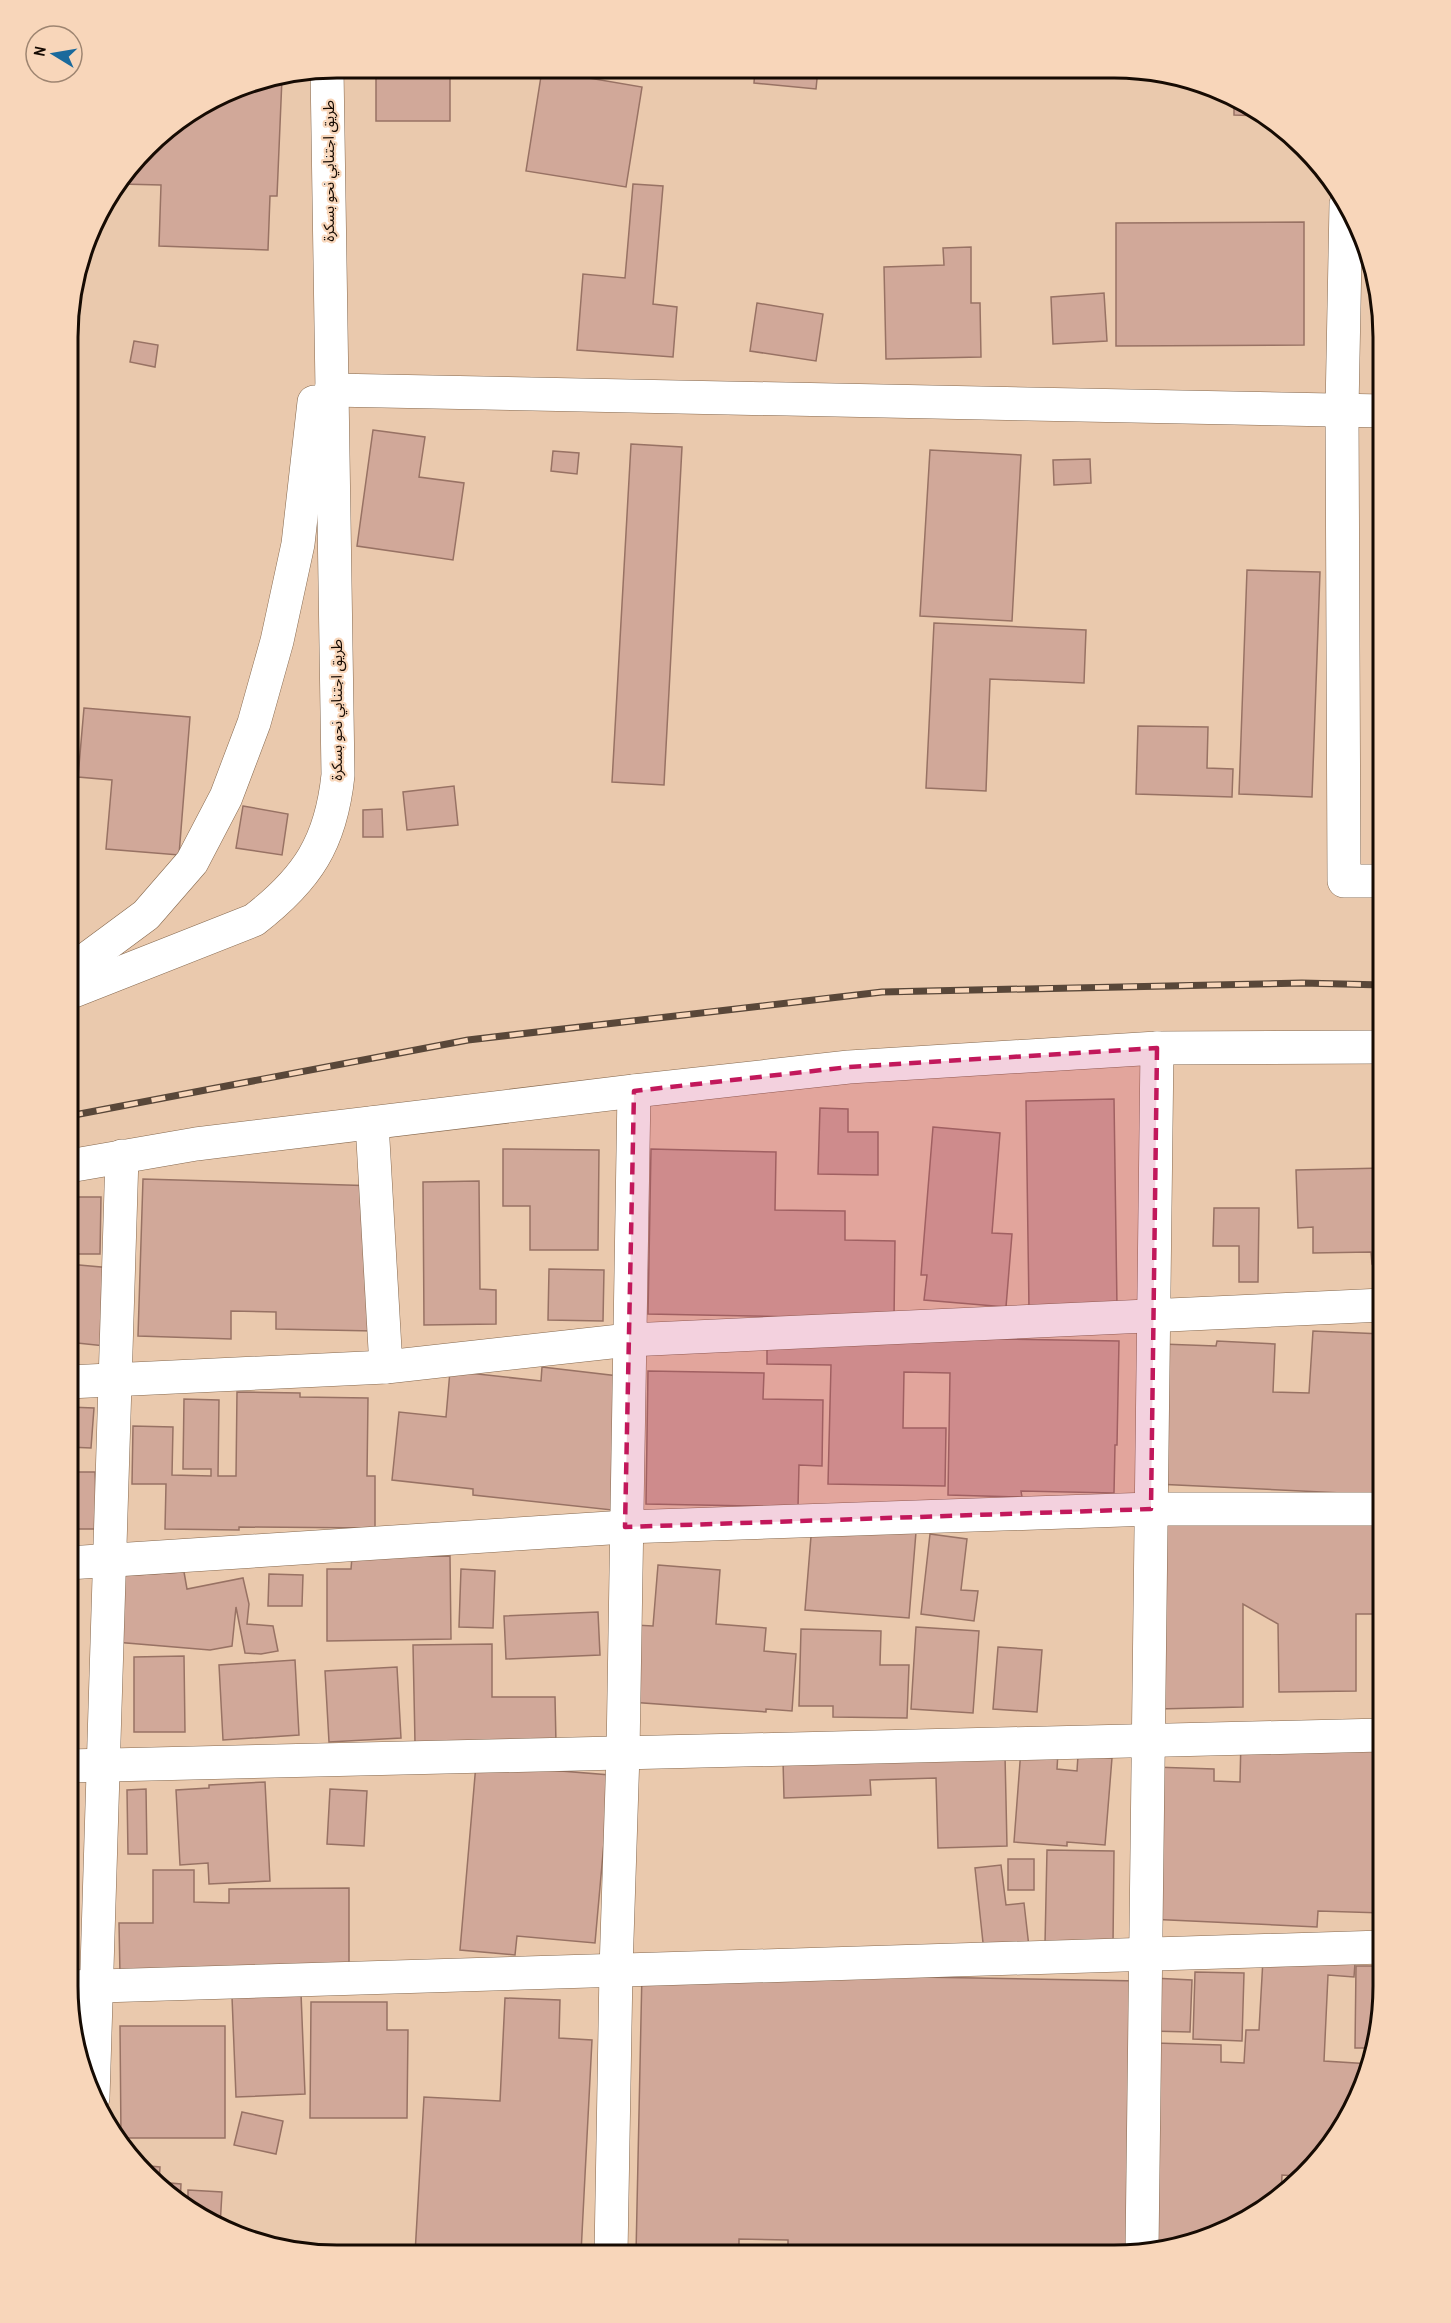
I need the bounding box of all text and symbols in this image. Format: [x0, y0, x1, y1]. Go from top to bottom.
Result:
north arrow [24, 24, 84, 84]
text: N [28, 44, 51, 58]
street label: طريق اجتنابي نحو بسكرة [318, 100, 340, 242]
street label: طريق اجتنابي نحو بسكرة [326, 639, 348, 781]

